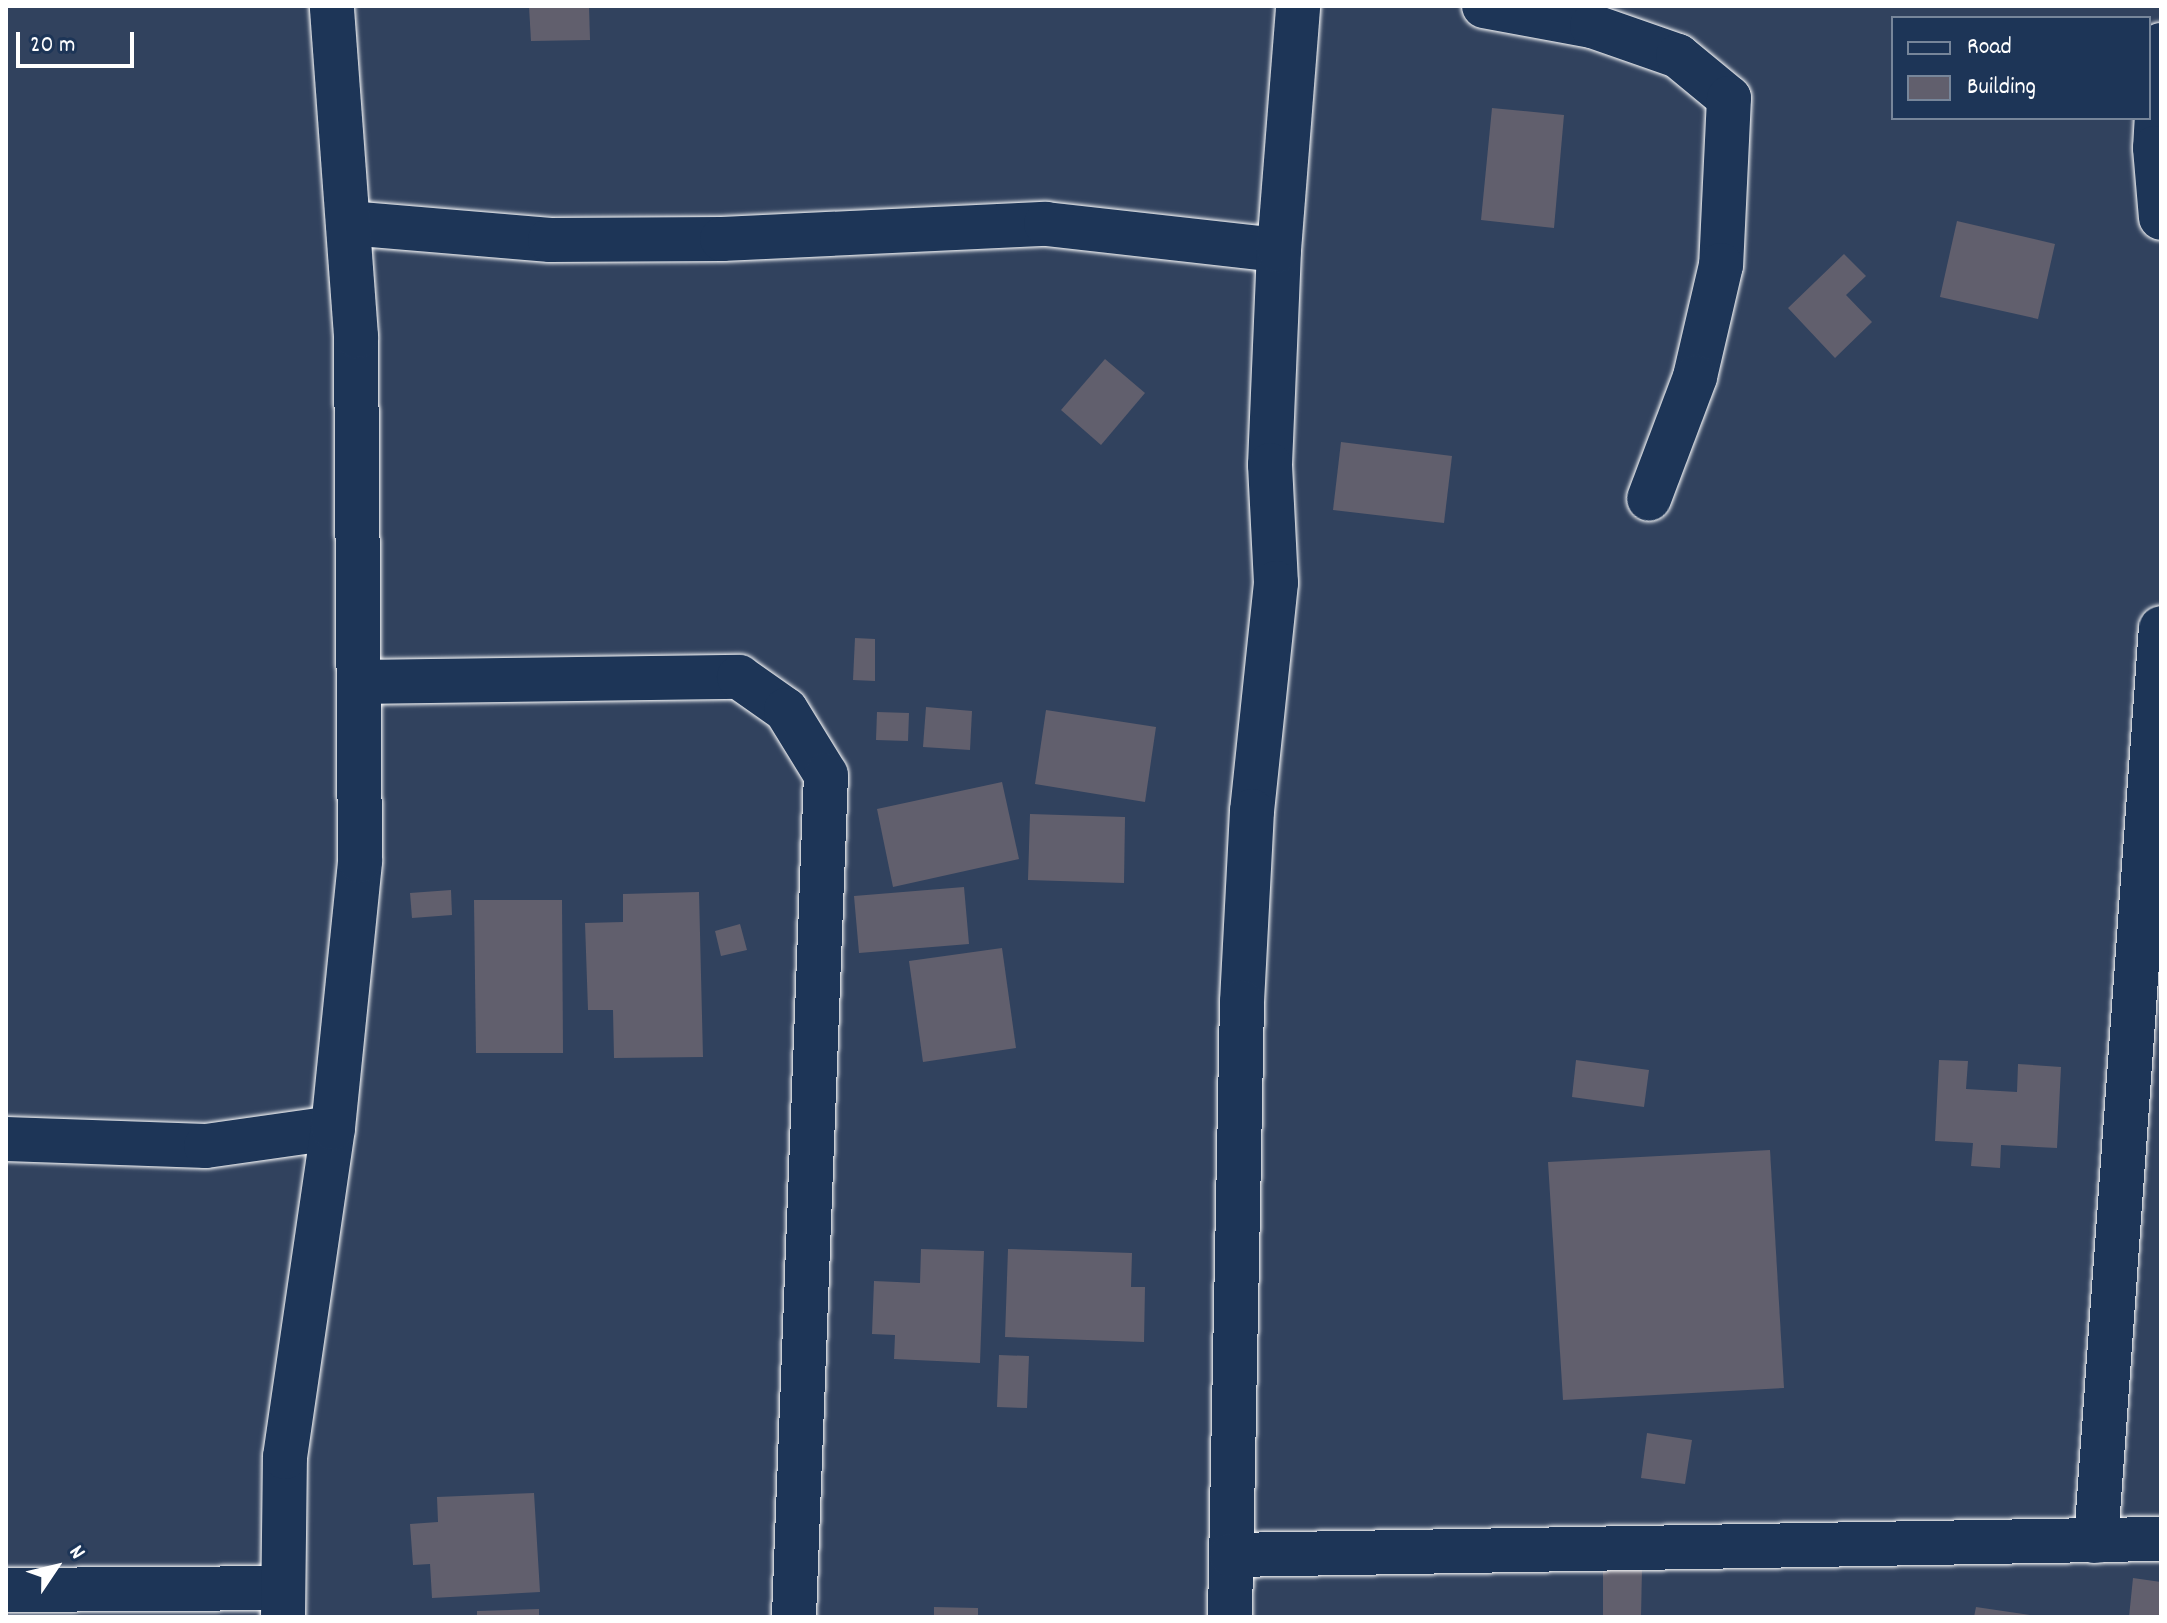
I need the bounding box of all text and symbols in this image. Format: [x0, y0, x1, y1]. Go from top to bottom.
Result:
scale bar [20, 16, 138, 66]
legend [1891, 16, 2151, 120]
text: 20 m [30, 29, 76, 63]
text: Road [1967, 31, 2012, 65]
text: Building [1967, 71, 2036, 105]
north arrow [16, 1527, 96, 1607]
text: N [60, 1540, 92, 1566]

